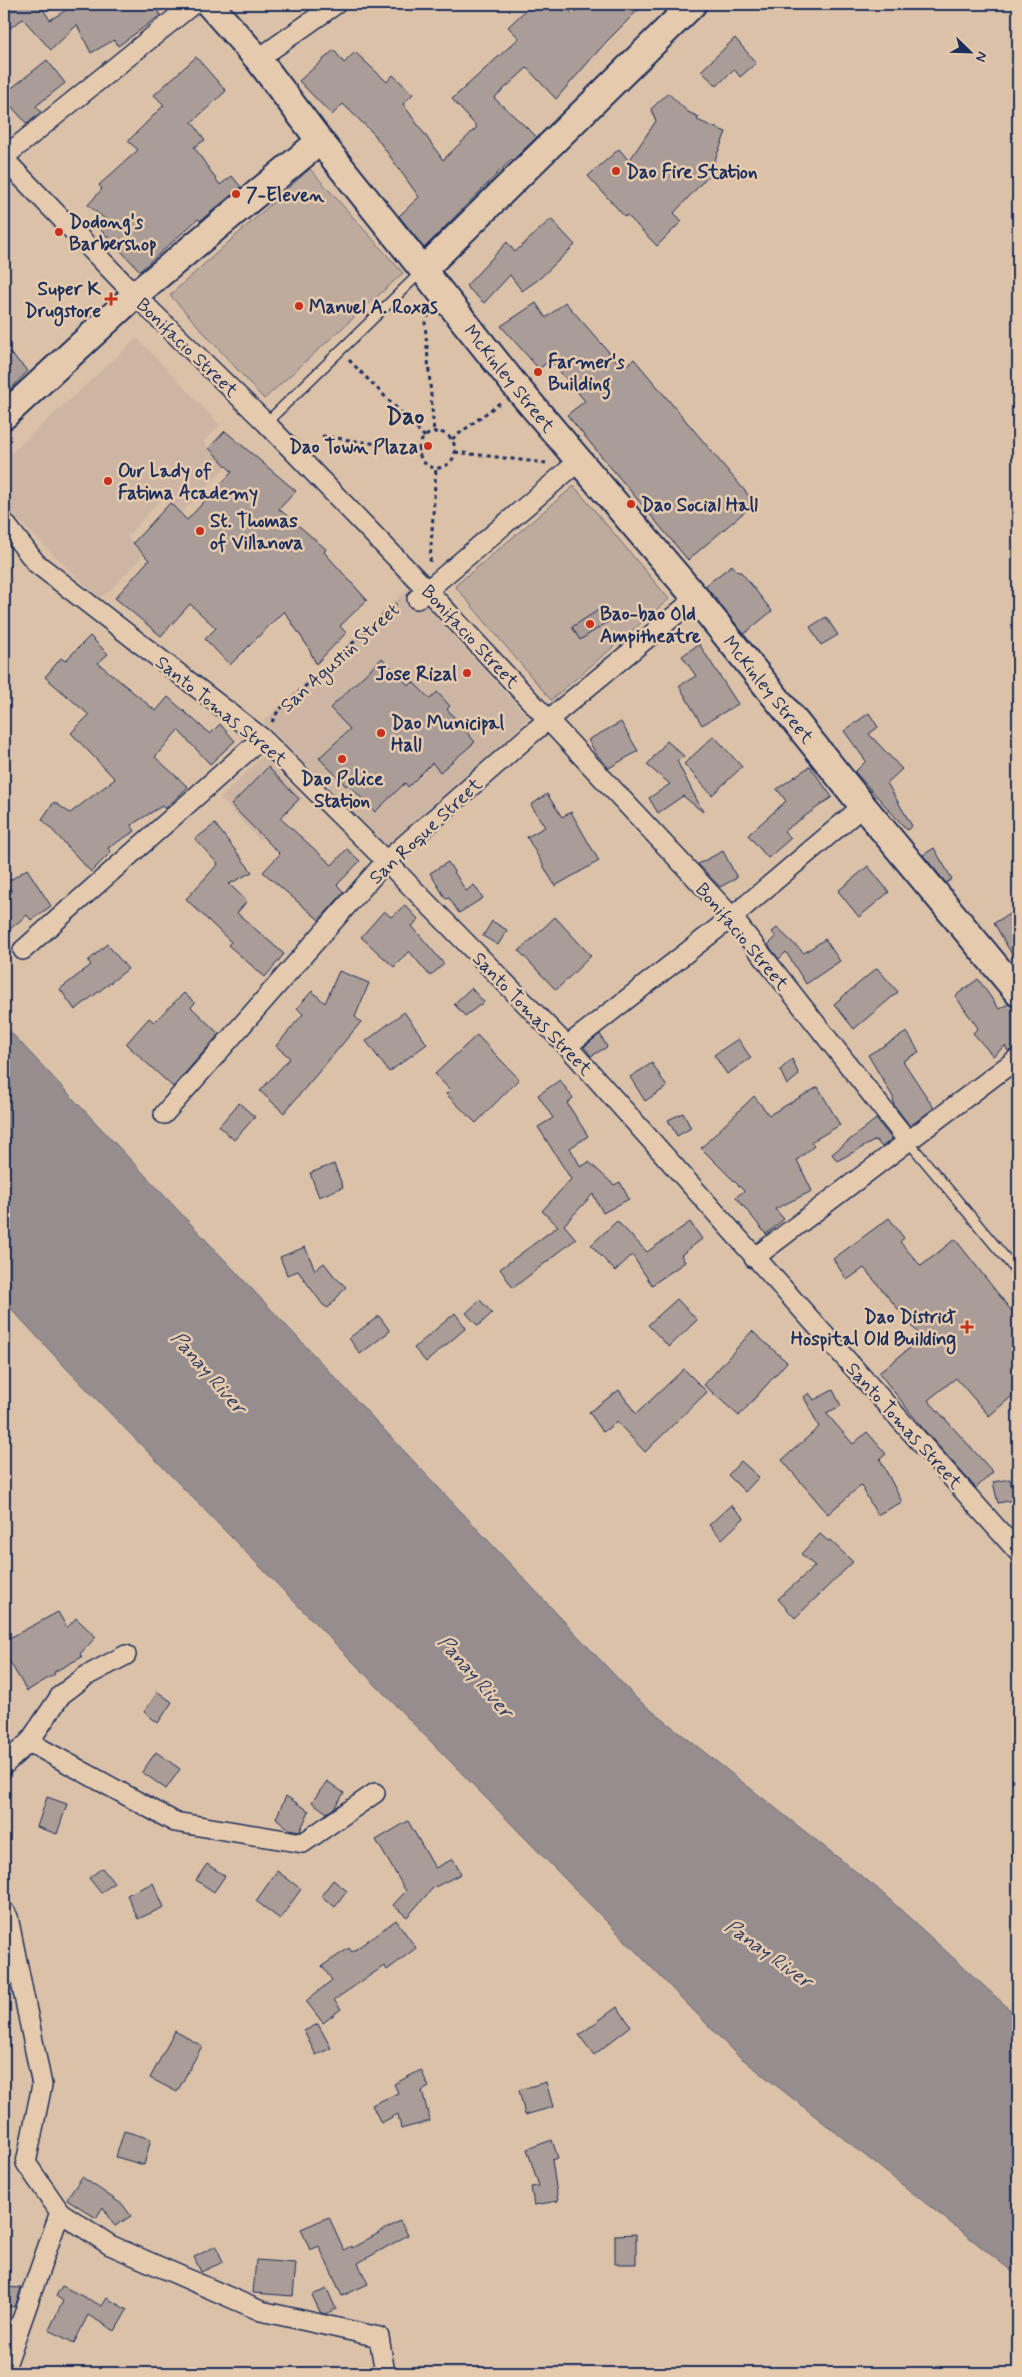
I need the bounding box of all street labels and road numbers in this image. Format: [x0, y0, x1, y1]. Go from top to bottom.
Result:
street label: Bonifacio Street [130, 293, 244, 403]
street label: McKinley Street [457, 320, 560, 438]
street label: Bonifacio Street [415, 580, 524, 694]
street label: San Agustin Street [275, 598, 406, 720]
street label: McKinley Street [716, 631, 819, 749]
street label: Santo Tomas Street [150, 650, 292, 772]
street label: San Roque Street [364, 772, 488, 890]
street label: Bonifacio Street [689, 878, 794, 996]
street label: Santo Tomas Street [466, 947, 597, 1081]
street label: Santo Tomas Street [840, 1357, 968, 1495]

